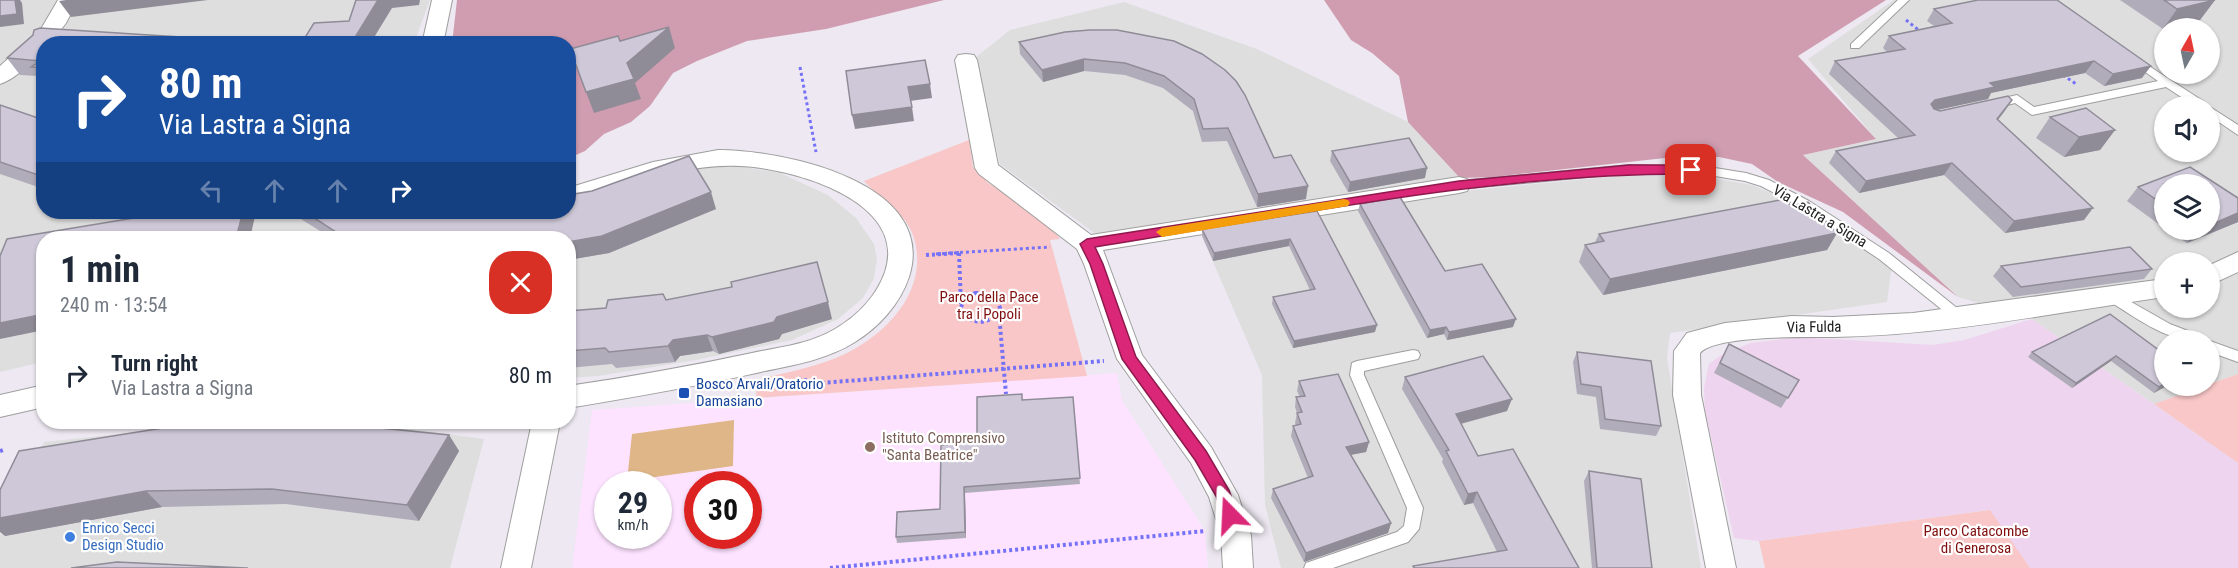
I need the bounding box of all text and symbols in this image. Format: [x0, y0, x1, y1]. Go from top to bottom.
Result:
north arrow [2154, 18, 2220, 84]
map controls [2154, 18, 2220, 396]
text: 80 m [159, 59, 242, 108]
icon: right [60, 60, 138, 138]
button: sound [2154, 96, 2220, 162]
text: Via Lastra a Signa [159, 109, 351, 141]
pin [1665, 144, 1716, 195]
icon: arrive [1674, 153, 1707, 186]
icon: left [195, 174, 228, 207]
icon: ahead [258, 174, 291, 207]
icon: ahead [321, 174, 354, 207]
icon: right [384, 174, 417, 207]
button: layers [2154, 174, 2220, 240]
street label: Via Lastra a Signa [1770, 181, 1870, 251]
text: 1 min [60, 249, 140, 291]
button: close [489, 251, 552, 314]
button: + [2154, 252, 2220, 318]
park label: Parco della Pace tra i Popoli [939, 288, 1039, 323]
text: 240 m · 13:54 [60, 293, 167, 317]
street label: Via Fulda [1786, 318, 1842, 336]
button: − [2154, 330, 2220, 396]
text: Turn right [111, 351, 198, 376]
icon: right [60, 359, 93, 392]
text: 80 m [509, 363, 552, 388]
place label: Bosco Arvali/Oratorio Damasiano [696, 375, 824, 410]
text: Via Lastra a Signa [111, 376, 253, 400]
marker: Bosco Arvali/Oratorio Damasiano [677, 386, 691, 400]
place label: Istituto Comprensivo "Santa Beatrice" [882, 429, 1005, 464]
marker: Istituto Comprensivo "Santa Beatrice" [863, 440, 877, 454]
speed limit sign: 30 [684, 471, 762, 549]
position arrow [1198, 483, 1262, 547]
text: 29 [618, 485, 648, 520]
text: km/h [618, 516, 648, 534]
place label: Enrico Secci Design Studio [82, 519, 164, 554]
park label: Parco Catacombe di Generosa [1923, 522, 2029, 557]
marker: Enrico Secci Design Studio [63, 530, 77, 544]

